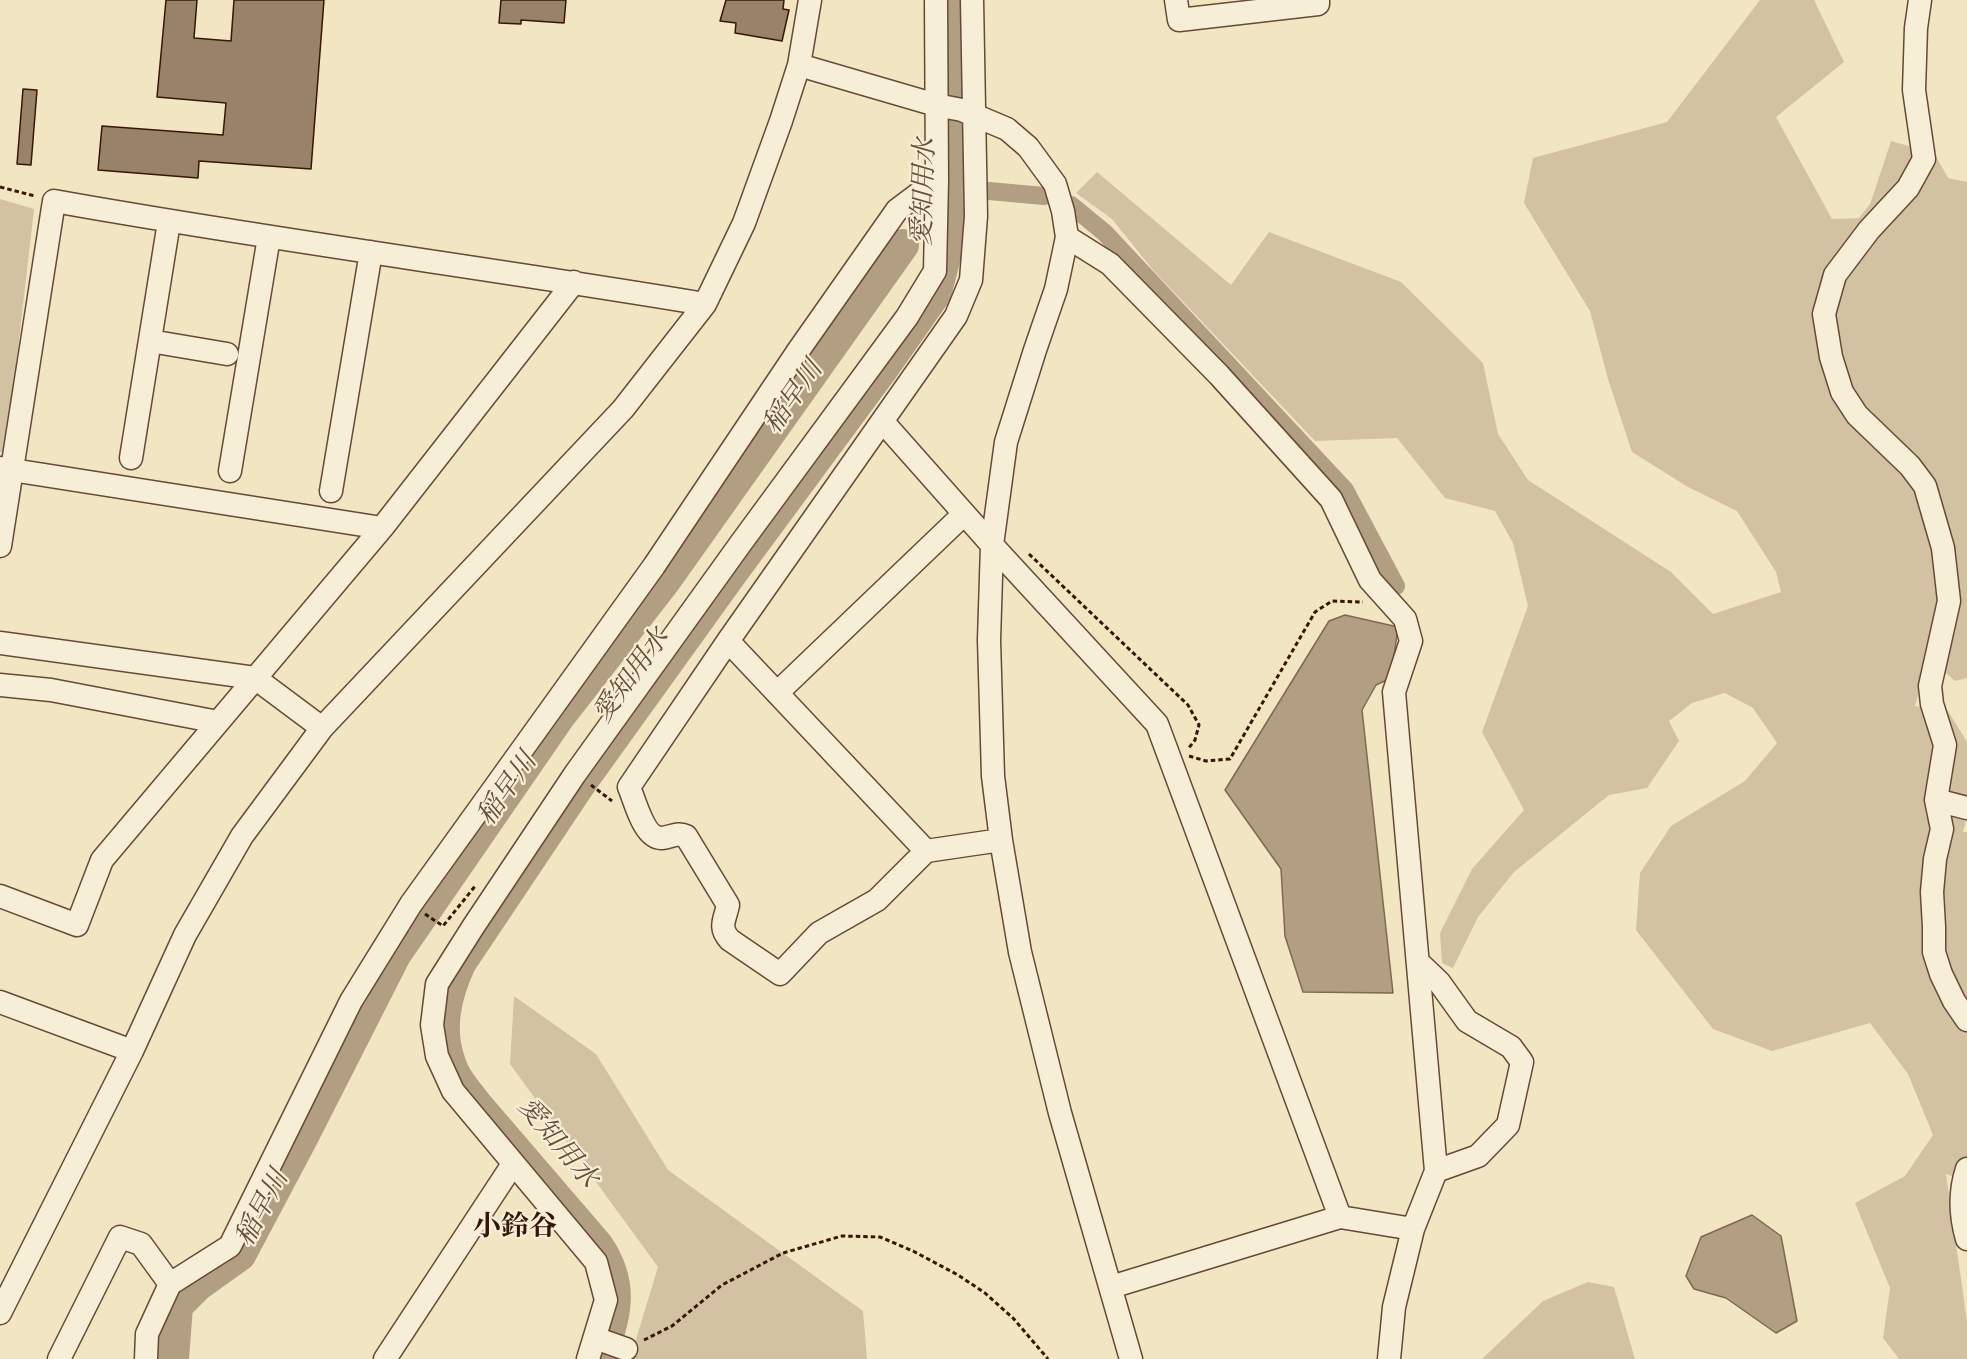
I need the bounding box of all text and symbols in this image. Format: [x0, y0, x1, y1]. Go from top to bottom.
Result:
water label: 愛知用水 [908, 137, 944, 247]
water label: 稲早川 [758, 356, 832, 440]
water label: 愛知用水 [588, 624, 678, 730]
water label: 稲早川 [472, 748, 546, 832]
water label: 愛知用水 [509, 1092, 603, 1196]
water label: 稲早川 [231, 1166, 297, 1252]
district label: 小鈴谷 [473, 1212, 557, 1246]

